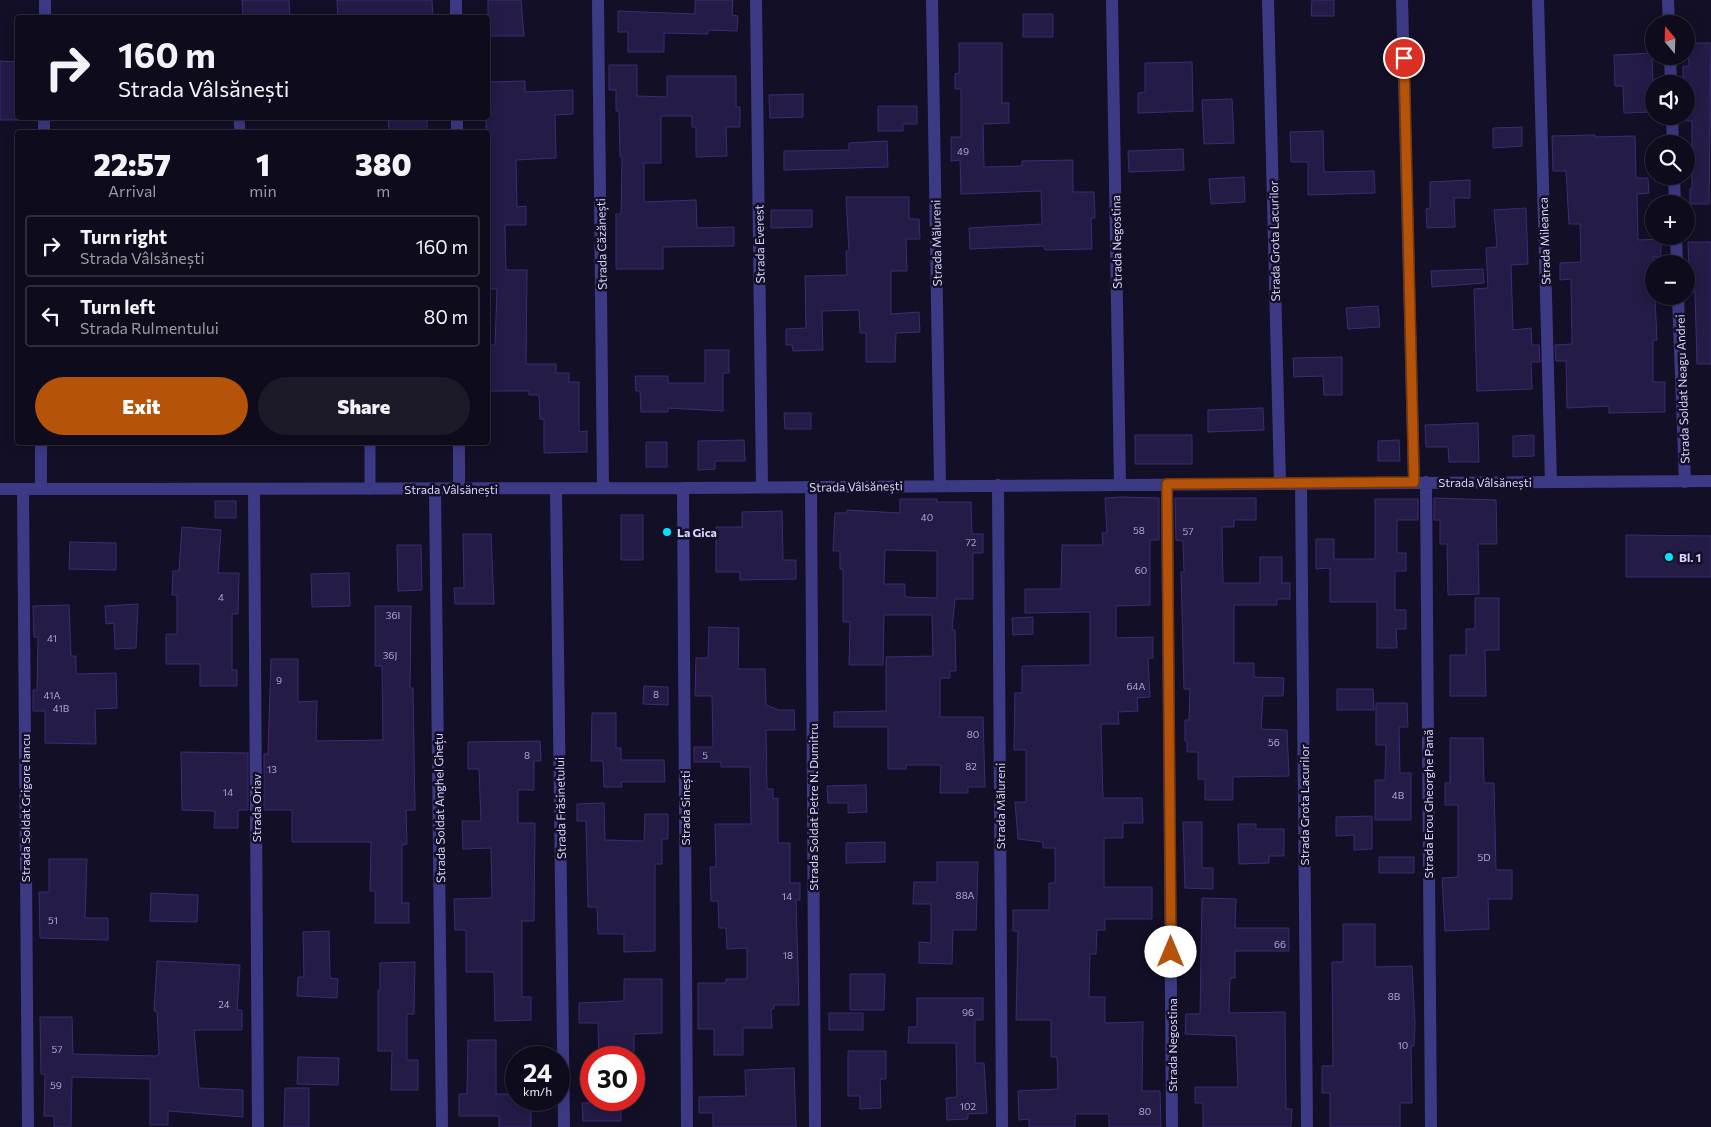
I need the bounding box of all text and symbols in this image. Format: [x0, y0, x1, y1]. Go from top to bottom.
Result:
north arrow [1645, 15, 1695, 65]
map controls [1645, 15, 1695, 305]
text: 160 m [118, 32, 216, 75]
icon: right [35, 35, 100, 100]
pin [1383, 37, 1425, 79]
icon: arrive [1390, 44, 1418, 72]
text: Strada Vâlsănești [118, 75, 289, 102]
button: sound [1645, 75, 1695, 125]
button: search [1645, 135, 1695, 185]
text: 22:57 [93, 145, 171, 182]
text: 1 [256, 145, 270, 182]
text: 380 [355, 145, 412, 182]
house number: 49 [957, 145, 969, 157]
street label: Strada Grota Lacurilor [1266, 180, 1282, 302]
text: Arrival [108, 181, 156, 200]
text: min [249, 181, 277, 200]
text: m [376, 181, 390, 200]
street label: Strada Negostina [1108, 195, 1124, 289]
button: + [1645, 195, 1695, 245]
street label: Strada Mileanca [1535, 197, 1553, 285]
street label: Strada Căzănești [593, 198, 610, 290]
street label: Strada Mălureni [928, 200, 944, 286]
street label: Strada Everest [751, 204, 767, 284]
text: Turn right [80, 225, 167, 248]
icon: right [37, 232, 65, 260]
text: 160 m [416, 235, 468, 258]
text: Strada Vâlsănești [80, 248, 205, 267]
button: − [1645, 255, 1695, 305]
text: Turn left [80, 295, 155, 318]
icon: left [37, 302, 65, 330]
text: 80 m [424, 305, 468, 328]
street label: Strada Soldat Neagu Andrei [1672, 314, 1692, 464]
text: Strada Rulmentului [80, 318, 219, 337]
button: Exit [35, 377, 248, 435]
button: Share [258, 377, 470, 435]
street label: Strada Vâlsănești [1438, 475, 1532, 490]
street label: Strada Vâlsănești [809, 478, 903, 495]
street label: Strada Vâlsănești [404, 482, 498, 497]
house number: 40 [921, 511, 933, 523]
house number: 58 [1133, 524, 1145, 536]
place label: La Gica [677, 525, 717, 539]
house number: 57 [1182, 525, 1194, 537]
marker: La Gica [661, 526, 673, 538]
house number: 72 [966, 536, 977, 548]
place label: Bl. 1 [1679, 550, 1701, 564]
marker: Bl. 1 [1663, 551, 1675, 563]
house number: 60 [1135, 564, 1147, 576]
house number: 4 [218, 591, 224, 603]
house number: 36I [386, 609, 400, 621]
house number: 41 [47, 632, 57, 644]
house number: 36J [383, 649, 397, 661]
house number: 9 [276, 674, 282, 686]
house number: 64A [1127, 680, 1146, 692]
house number: 8 [653, 688, 659, 700]
house number: 41A [44, 689, 61, 701]
house number: 41B [53, 702, 70, 714]
street label: Strada Soldat Petre N. Dumitru [806, 723, 820, 891]
house number: 80 [967, 728, 979, 740]
street label: Strada Erou Gheorghe Pană [1421, 729, 1435, 879]
street label: Strada Soldat Anghel Ghețu [431, 733, 448, 883]
street label: Strada Soldat Grigore Iancu [18, 734, 32, 882]
house number: 56 [1268, 736, 1280, 748]
street label: Strada Grota Lacurilor [1297, 744, 1311, 865]
house number: 8 [524, 749, 530, 761]
house number: 5 [702, 749, 708, 761]
street label: Strada Frăsinetului [552, 757, 568, 859]
house number: 82 [965, 760, 977, 772]
house number: 13 [267, 763, 277, 775]
street label: Strada Mălureni [993, 763, 1007, 849]
street label: Strada Sinești [678, 770, 693, 846]
street label: Strada Oriav [249, 774, 263, 842]
house number: 14 [223, 786, 233, 798]
house number: 4B [1392, 789, 1405, 801]
house number: 5D [1477, 851, 1491, 863]
house number: 88A [956, 889, 974, 901]
house number: 14 [782, 890, 792, 902]
house number: 51 [48, 914, 58, 926]
position arrow [1144, 925, 1196, 977]
house number: 66 [1274, 938, 1286, 950]
house number: 18 [783, 949, 793, 961]
house number: 8B [1388, 990, 1401, 1002]
house number: 24 [218, 998, 230, 1010]
street label: Strada Negostina [1165, 998, 1179, 1092]
house number: 96 [962, 1006, 974, 1018]
house number: 10 [1398, 1039, 1408, 1051]
house number: 57 [51, 1043, 63, 1055]
speed limit sign: 30 [580, 1046, 645, 1111]
text: 24 [523, 1057, 552, 1087]
house number: 59 [50, 1079, 62, 1091]
text: km/h [523, 1084, 552, 1098]
house number: 102 [960, 1100, 977, 1112]
house number: 80 [1139, 1105, 1151, 1117]

